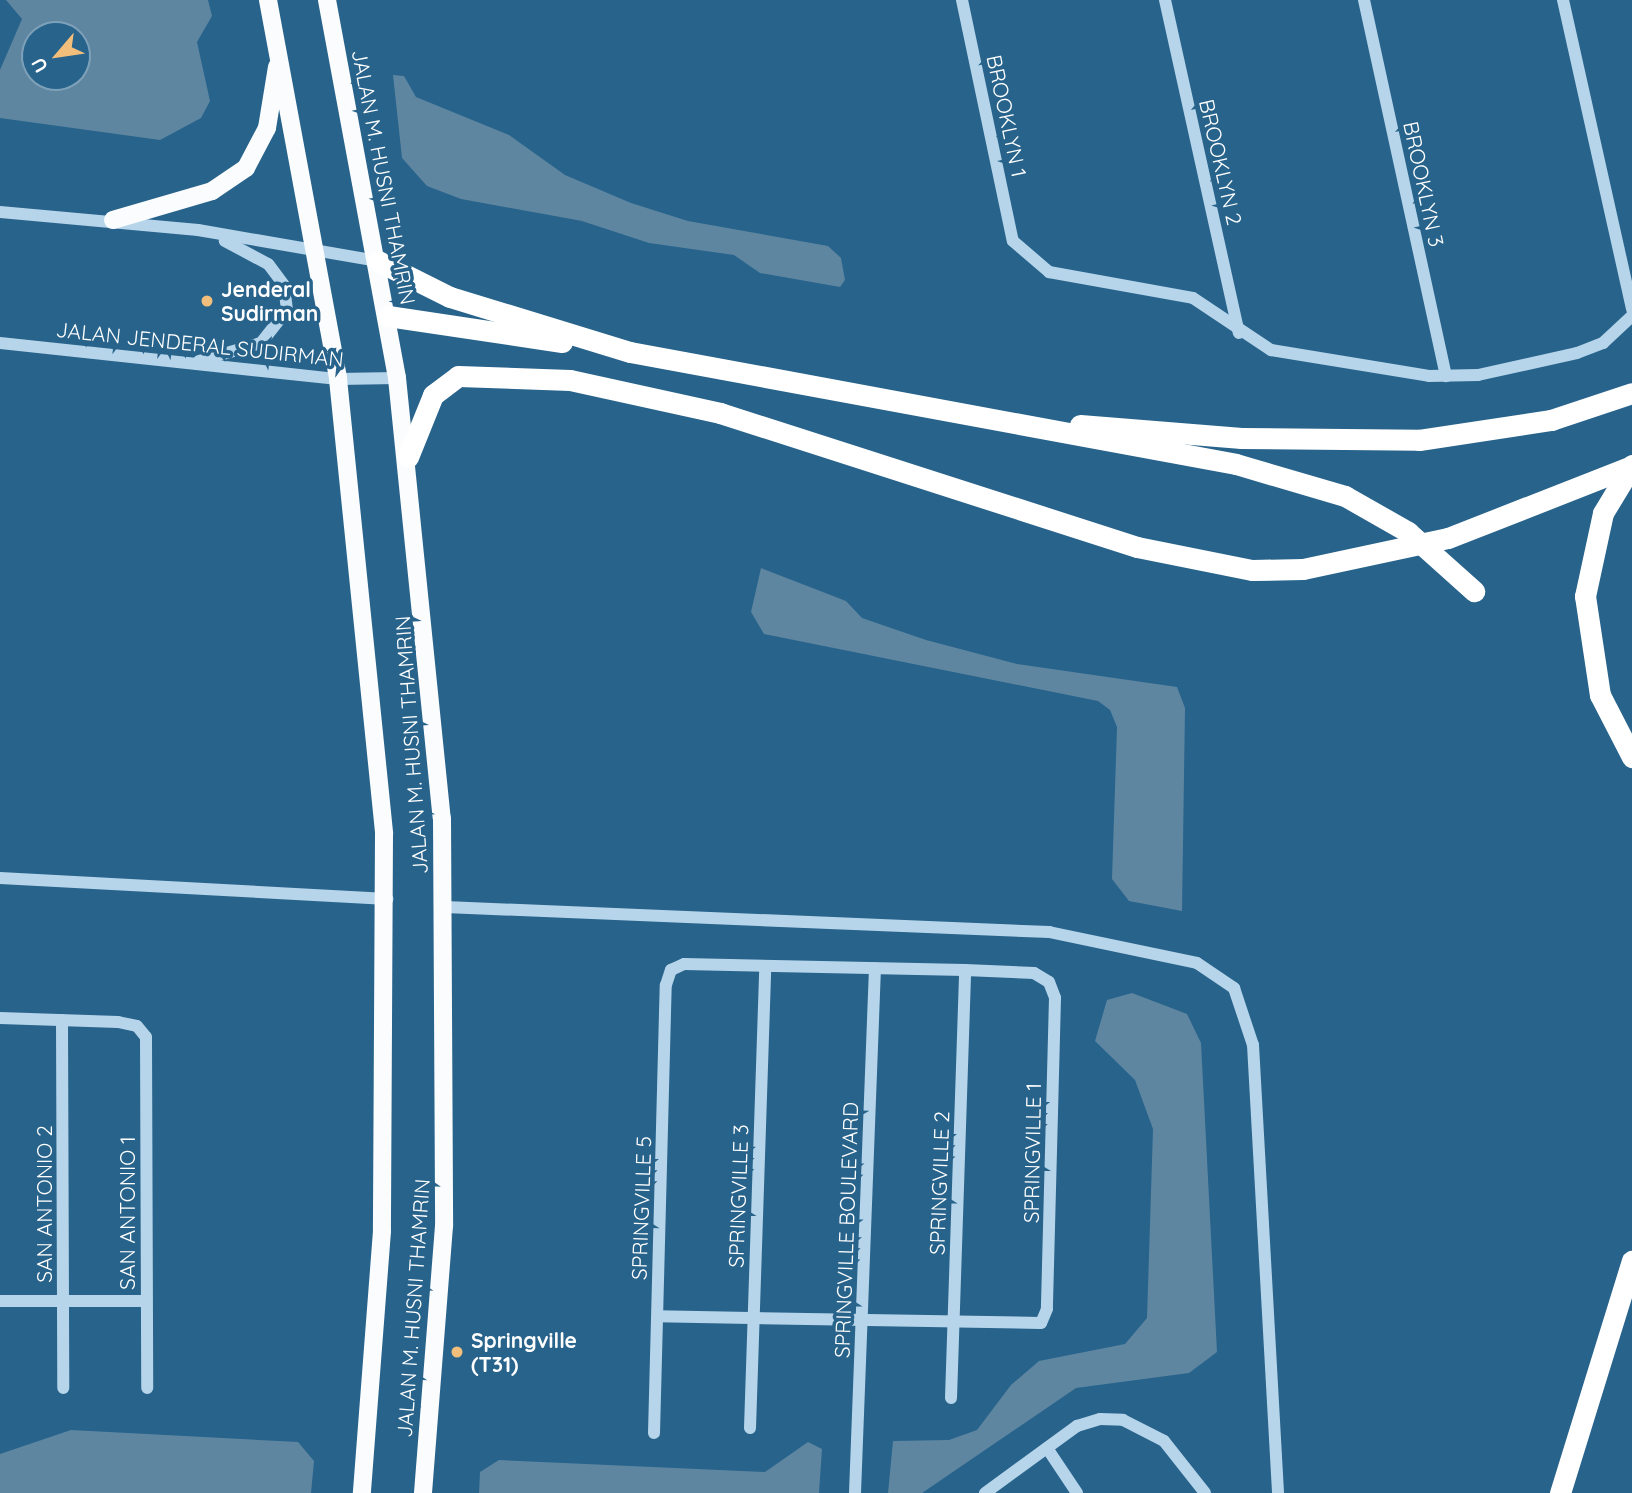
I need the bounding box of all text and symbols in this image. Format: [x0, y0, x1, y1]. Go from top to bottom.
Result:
north arrow [21, 21, 91, 91]
street label: JALAN M. HUSNI THAMRIN [347, 47, 421, 307]
street label: BROOKLYN 1 [982, 53, 1032, 179]
text: U [26, 54, 53, 77]
street label: BROOKLYN 2 [1194, 97, 1248, 227]
street label: BROOKLYN 3 [1398, 119, 1450, 249]
place label: Jenderal Sudirman [221, 276, 318, 326]
marker: Jenderal Sudirman [199, 293, 215, 309]
street label: JALAN JENDERAL SUDIRMAN [55, 316, 345, 372]
street label: JALAN M. HUSNI THAMRIN [389, 615, 433, 875]
street label: SPRINGVILLE 1 [1018, 1083, 1046, 1223]
street label: SPRINGVILLE BOULEVARD [829, 1102, 863, 1358]
street label: SPRINGVILLE 2 [924, 1111, 954, 1255]
street label: SPRINGVILLE 3 [723, 1124, 753, 1268]
street label: SAN ANTONIO 2 [31, 1125, 57, 1283]
street label: SAN ANTONIO 1 [114, 1136, 140, 1290]
street label: SPRINGVILLE 5 [626, 1136, 656, 1280]
street label: JALAN M. HUSNI THAMRIN [391, 1178, 435, 1438]
place label: Springville (T31) [471, 1327, 577, 1377]
marker: Springville (T31) [449, 1344, 465, 1360]

